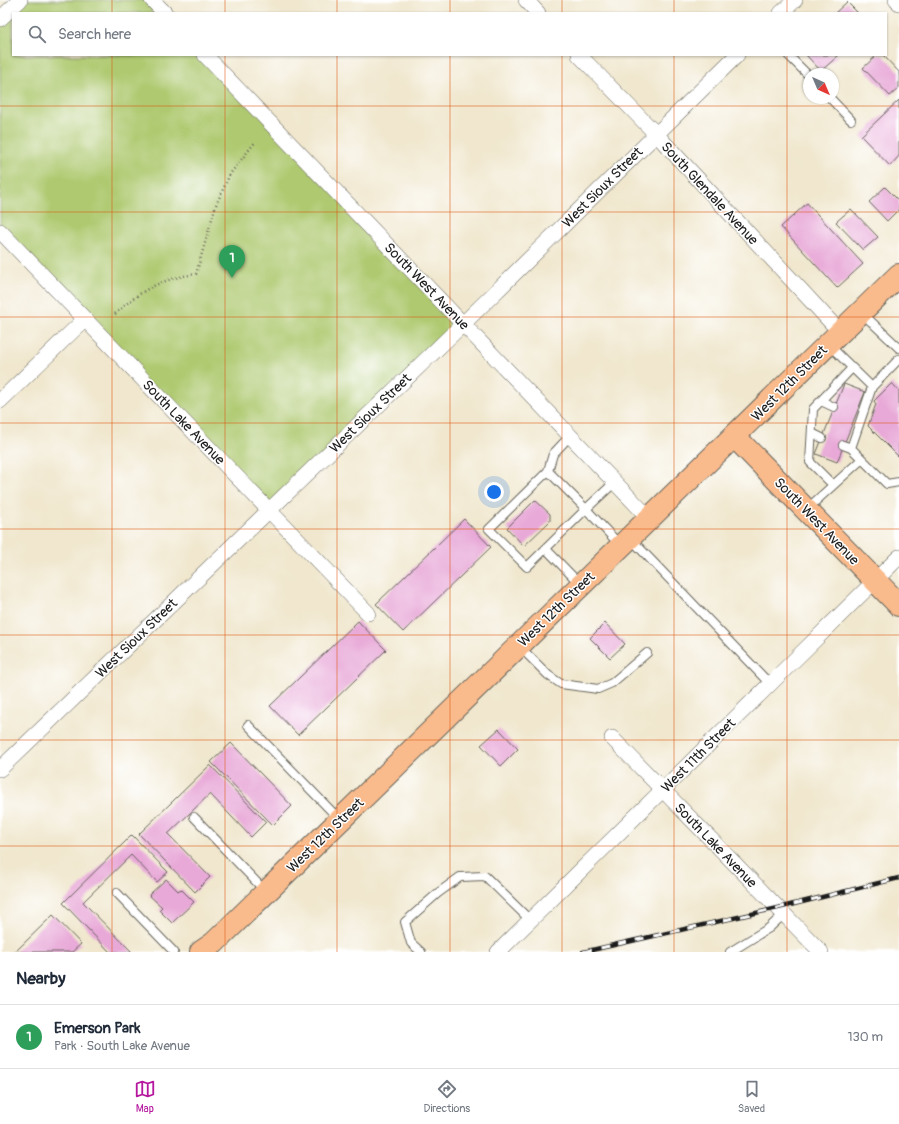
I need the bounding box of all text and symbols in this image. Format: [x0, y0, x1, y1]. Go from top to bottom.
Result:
search box [12, 12, 887, 56]
icon: search [26, 23, 48, 45]
text: Search here [58, 25, 131, 44]
north arrow [803, 68, 839, 104]
street label: South Glendale Avenue [657, 138, 762, 248]
street label: West Sioux Street [559, 143, 646, 231]
street label: South West Avenue [381, 239, 473, 334]
pin: 1 [219, 245, 245, 278]
street label: West 12th Street [748, 342, 831, 425]
street label: West Sioux Street [326, 370, 415, 457]
street label: South Lake Avenue [139, 376, 228, 468]
street label: South West Avenue [771, 474, 863, 569]
your location [484, 482, 504, 502]
street label: West 12th Street [514, 568, 599, 650]
street label: West Sioux Street [92, 595, 181, 682]
street label: West 11th Street [658, 714, 739, 796]
street label: West 12th Street [283, 794, 368, 876]
street label: South Lake Avenue [671, 799, 760, 891]
text: Nearby [16, 968, 65, 989]
text: Emerson Park [54, 1019, 141, 1038]
text: 1 [26, 1029, 32, 1045]
text: 130 m [847, 1029, 883, 1045]
text: Park · South Lake Avenue [54, 1038, 190, 1054]
tab: Map [134, 1078, 156, 1115]
tab: Directions [424, 1078, 470, 1115]
tab: Saved [738, 1078, 765, 1115]

